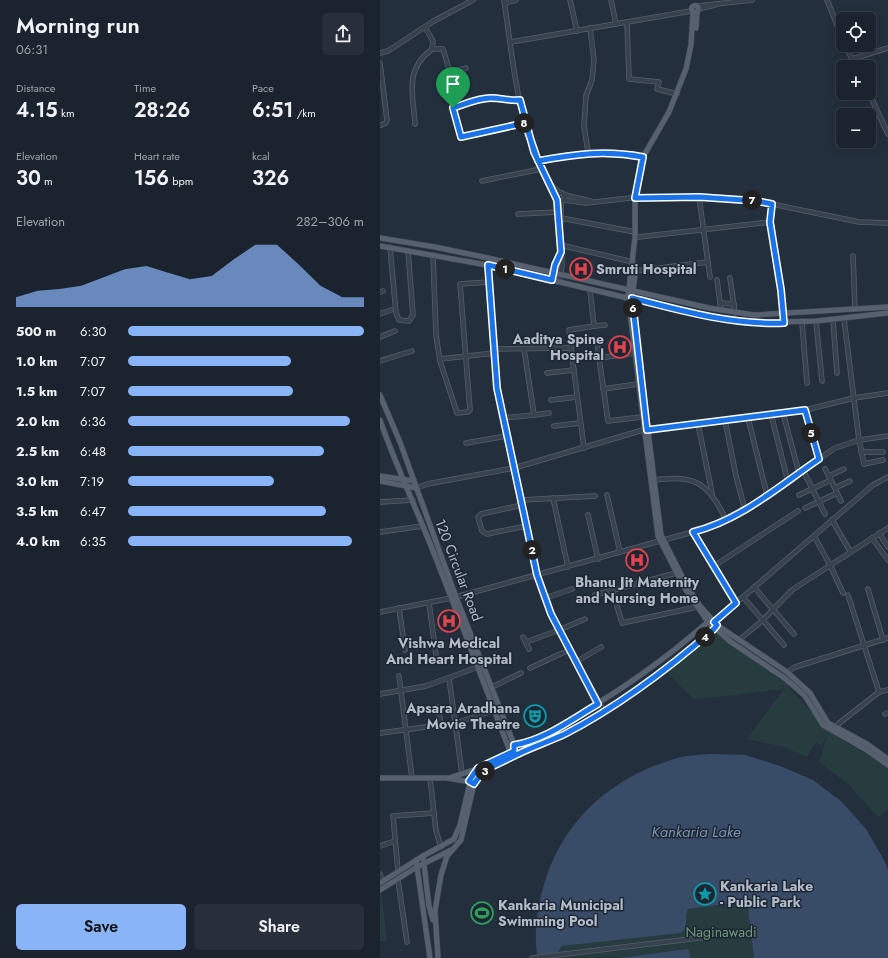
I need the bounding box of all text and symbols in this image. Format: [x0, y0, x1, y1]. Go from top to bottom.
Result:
text: Morning run [16, 9, 140, 41]
map controls [836, 12, 876, 148]
button: locate [836, 12, 876, 52]
button: share [322, 13, 364, 55]
text: 06:31 [16, 40, 48, 59]
button: + [836, 60, 876, 100]
pin [436, 67, 470, 108]
icon: arrive [442, 73, 464, 95]
text: Distance [16, 80, 55, 96]
text: Time [134, 80, 156, 96]
text: Pace [252, 80, 274, 96]
text: 4.15 [16, 96, 58, 125]
text: 28:26 [134, 96, 190, 125]
text: 6:51 [252, 96, 293, 125]
text: km [58, 105, 75, 121]
text: /km [293, 105, 316, 121]
button: − [836, 108, 876, 148]
pin: 8 [514, 113, 534, 133]
text: 8 [521, 115, 527, 131]
text: Elevation [16, 148, 58, 164]
text: Heart rate [134, 148, 180, 164]
text: kcal [252, 148, 270, 164]
text: 30 [16, 164, 41, 193]
text: 156 [134, 164, 169, 193]
text: 326 [252, 164, 289, 193]
text: m [41, 173, 53, 189]
text: bpm [169, 173, 193, 189]
pin: 7 [742, 190, 762, 210]
text: 7 [749, 192, 755, 208]
text: Elevation [16, 212, 65, 231]
text: 282–306 m [296, 212, 364, 231]
hospital icon: Smruti Hospital [568, 256, 594, 282]
pin: 1 [495, 259, 515, 279]
place label: Smruti Hospital [596, 259, 696, 279]
text: 1 [502, 261, 508, 277]
pin: 6 [623, 298, 643, 318]
text: 6 [629, 300, 637, 316]
text: 500 m [16, 322, 56, 341]
text: 6:30 [80, 322, 106, 341]
place label: Aaditya Spine Hospital [512, 329, 604, 365]
hospital icon: Aaditya Spine Hospital [607, 334, 633, 360]
text: 1.0 km [16, 352, 57, 371]
text: 7:07 [80, 352, 105, 371]
text: 1.5 km [16, 382, 57, 401]
text: 7:07 [80, 382, 105, 401]
text: 2.0 km [16, 412, 59, 431]
text: 6:36 [80, 412, 106, 431]
pin: 5 [801, 423, 821, 443]
text: 5 [807, 425, 815, 441]
text: 2.5 km [16, 442, 59, 461]
text: 6:48 [80, 442, 106, 461]
text: 3.0 km [16, 472, 59, 491]
text: 7:19 [80, 472, 104, 491]
text: 3.5 km [16, 502, 59, 521]
text: 6:47 [80, 502, 106, 521]
street label: 120 Circular Road [430, 516, 488, 624]
text: 4.0 km [16, 532, 60, 551]
text: 6:35 [80, 532, 106, 551]
pin: 2 [522, 540, 542, 560]
text: 2 [528, 542, 536, 558]
hospital icon: Bhanu Jit Maternity and Nursing Home [624, 547, 650, 573]
place label: Bhanu Jit Maternity and Nursing Home [575, 572, 700, 608]
hospital icon: Vishwa Medical And Heart Hospital [436, 608, 462, 634]
pin: 4 [695, 627, 715, 647]
text: 4 [701, 629, 709, 645]
place label: Vishwa Medical And Heart Hospital [385, 633, 512, 669]
place label: Apsara Aradhana Movie Theatre [405, 698, 520, 734]
theatre icon: Apsara Aradhana Movie Theatre [522, 703, 548, 729]
pin: 3 [475, 761, 495, 781]
text: 3 [482, 763, 488, 779]
water label: Kankaria Lake [652, 821, 741, 843]
place label: Kankaria Lake - Public Park [720, 876, 813, 912]
place icon: Kankaria Lake - Public Park [692, 881, 718, 907]
place label: Kankaria Municipal Swimming Pool [498, 895, 624, 931]
sports icon: Kankaria Municipal Swimming Pool [469, 900, 495, 926]
button: Save [16, 904, 186, 950]
button: Share [194, 904, 364, 950]
park label: Naginawadi [685, 922, 757, 942]

